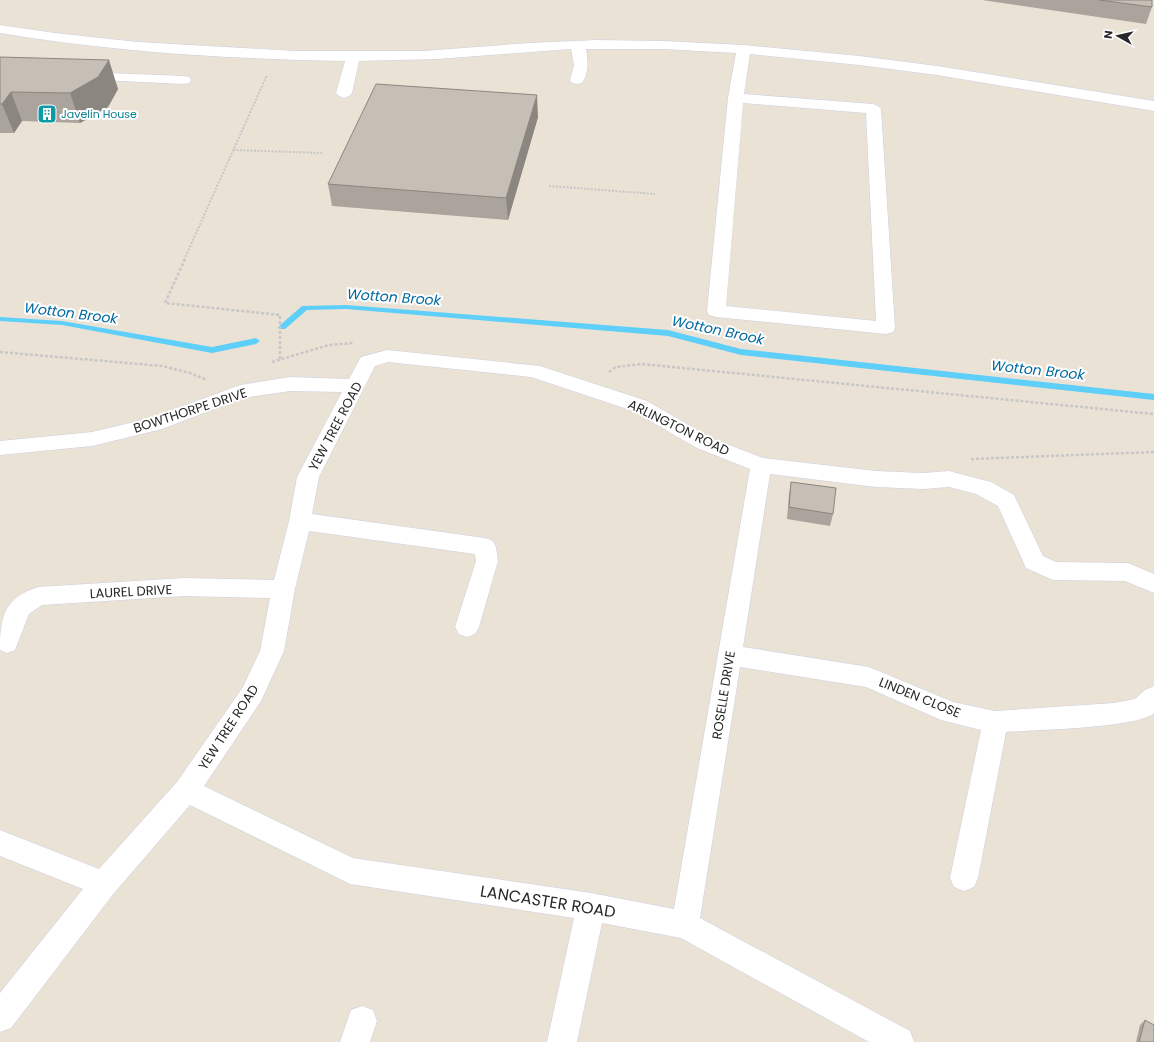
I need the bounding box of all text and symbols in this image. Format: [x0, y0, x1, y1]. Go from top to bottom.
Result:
north arrow [1098, 16, 1138, 56]
text: N [1100, 29, 1117, 40]
building icon: Javelin House [36, 103, 58, 125]
place label: Javelin House [61, 106, 137, 122]
water label: Wotton Brook [346, 284, 442, 310]
water label: Wotton Brook [23, 297, 120, 329]
water label: Wotton Brook [670, 310, 767, 350]
water label: Wotton Brook [990, 355, 1086, 385]
street label: YEW TREE ROAD [304, 378, 367, 474]
street label: BOWTHORPE DRIVE [131, 383, 249, 438]
street label: ARLINGTON ROAD [625, 395, 733, 460]
street label: LAUREL DRIVE [89, 580, 173, 603]
street label: ROSELLE DRIVE [707, 649, 740, 741]
street label: LINDEN CLOSE [876, 672, 964, 722]
street label: YEW TREE ROAD [194, 681, 263, 774]
street label: LANCASTER ROAD [479, 879, 617, 924]

